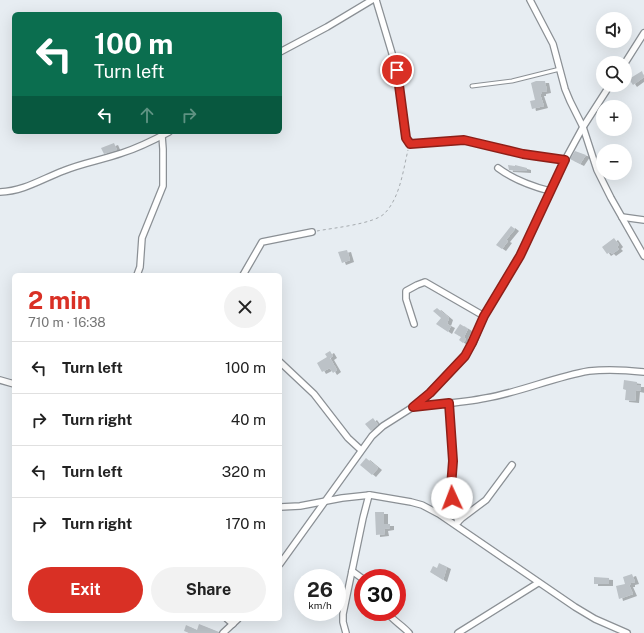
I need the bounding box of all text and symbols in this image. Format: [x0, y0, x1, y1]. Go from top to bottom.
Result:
map controls [596, 12, 632, 180]
button: sound [596, 12, 632, 48]
text: 100 m [94, 27, 173, 60]
icon: left [28, 28, 80, 80]
pin [380, 53, 414, 87]
button: search [596, 56, 632, 92]
icon: arrive [386, 59, 408, 81]
text: Turn left [94, 61, 164, 82]
button: + [596, 100, 632, 136]
icon: left [94, 104, 116, 126]
icon: ahead [136, 104, 158, 126]
icon: right [178, 104, 200, 126]
button: − [596, 144, 632, 180]
text: 2 min [28, 286, 91, 314]
button: close [224, 286, 266, 328]
text: 710 m · 16:38 [28, 315, 106, 330]
icon: left [28, 357, 50, 379]
text: Turn left [62, 359, 123, 376]
text: 100 m [225, 359, 266, 376]
icon: right [28, 409, 50, 431]
text: Turn right [62, 411, 132, 428]
text: 40 m [231, 411, 266, 428]
icon: left [28, 461, 50, 483]
text: Turn left [62, 463, 123, 480]
text: 320 m [222, 463, 266, 480]
position arrow [431, 477, 473, 519]
icon: right [28, 513, 50, 535]
text: Turn right [62, 515, 132, 532]
text: 170 m [225, 515, 266, 532]
button: Exit [28, 567, 143, 613]
button: Share [151, 567, 266, 613]
speed limit sign: 30 [354, 569, 406, 621]
text: 26 [307, 578, 333, 602]
text: km/h [308, 599, 332, 611]

